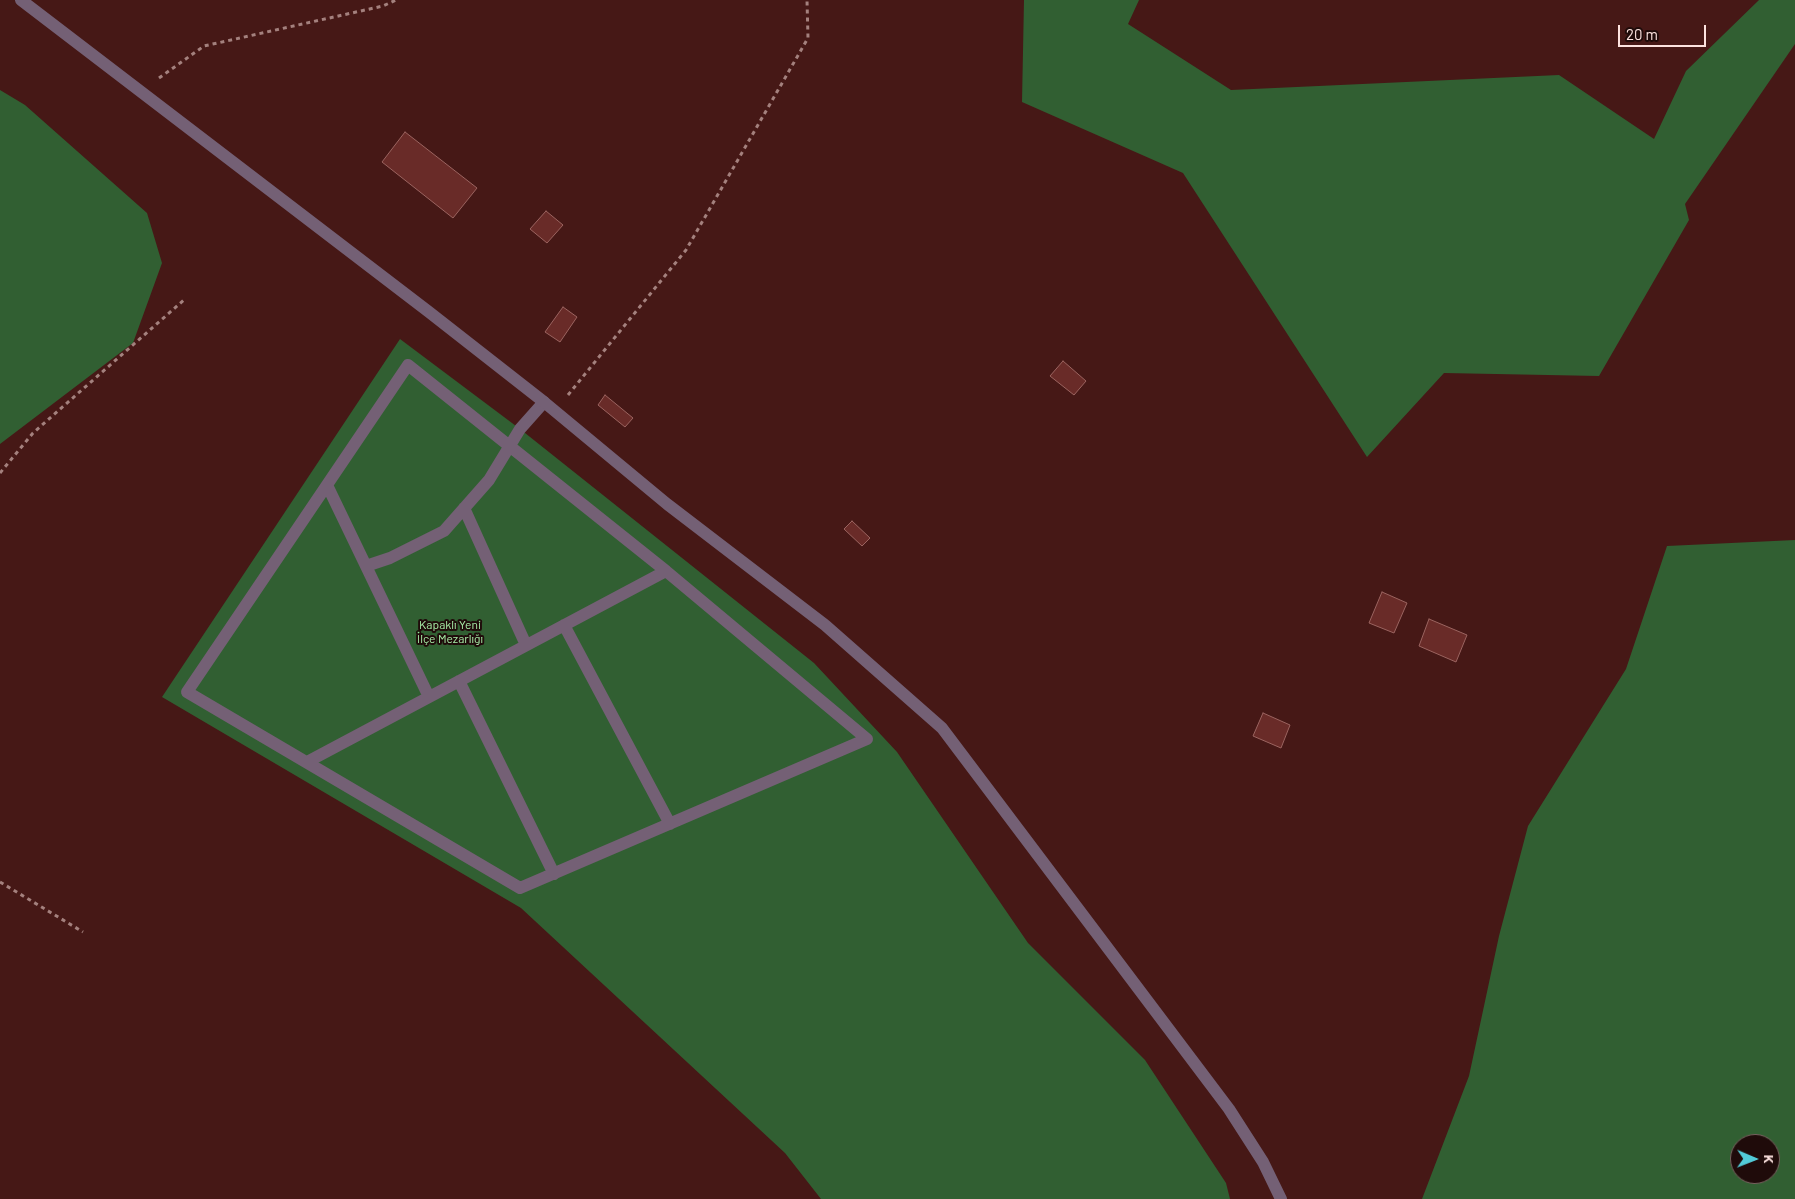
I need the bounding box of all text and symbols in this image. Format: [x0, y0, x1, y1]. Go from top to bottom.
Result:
scale bar [1620, 15, 1708, 47]
text: 20 m [1626, 25, 1658, 43]
park label: Kapaklı Yeni İlçe Mezarlığı [417, 618, 483, 646]
north arrow [1730, 1134, 1780, 1184]
text: K [1761, 1155, 1778, 1164]

